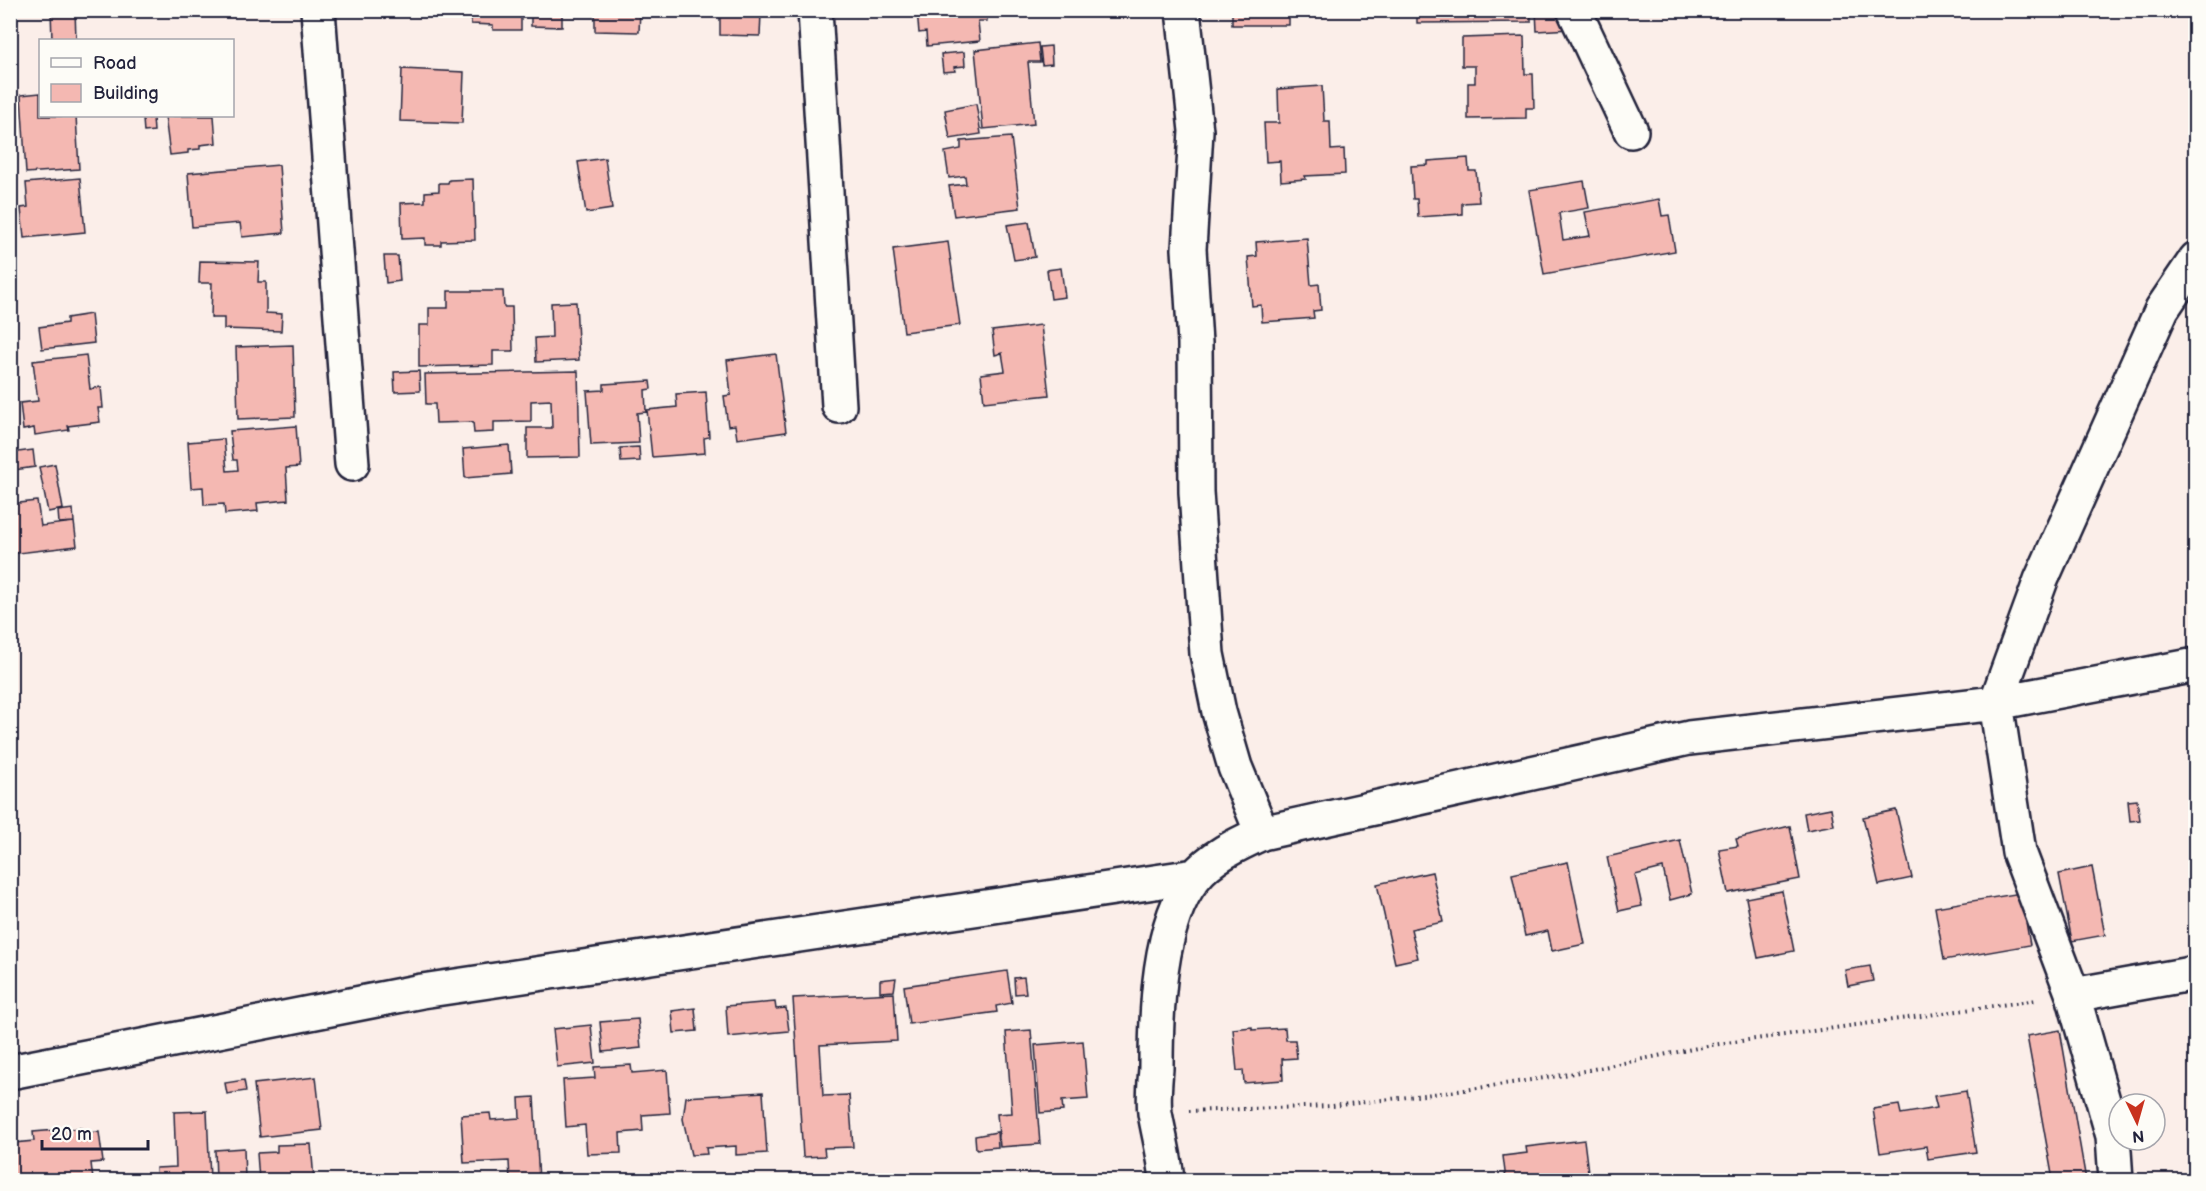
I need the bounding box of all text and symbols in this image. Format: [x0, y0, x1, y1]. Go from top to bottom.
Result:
legend [39, 39, 234, 117]
text: Road [93, 53, 137, 74]
text: Building [93, 83, 159, 104]
north arrow [2107, 1092, 2167, 1152]
scale bar [42, 1113, 148, 1151]
text: 20 m [51, 1124, 92, 1145]
text: N [2131, 1125, 2145, 1145]

